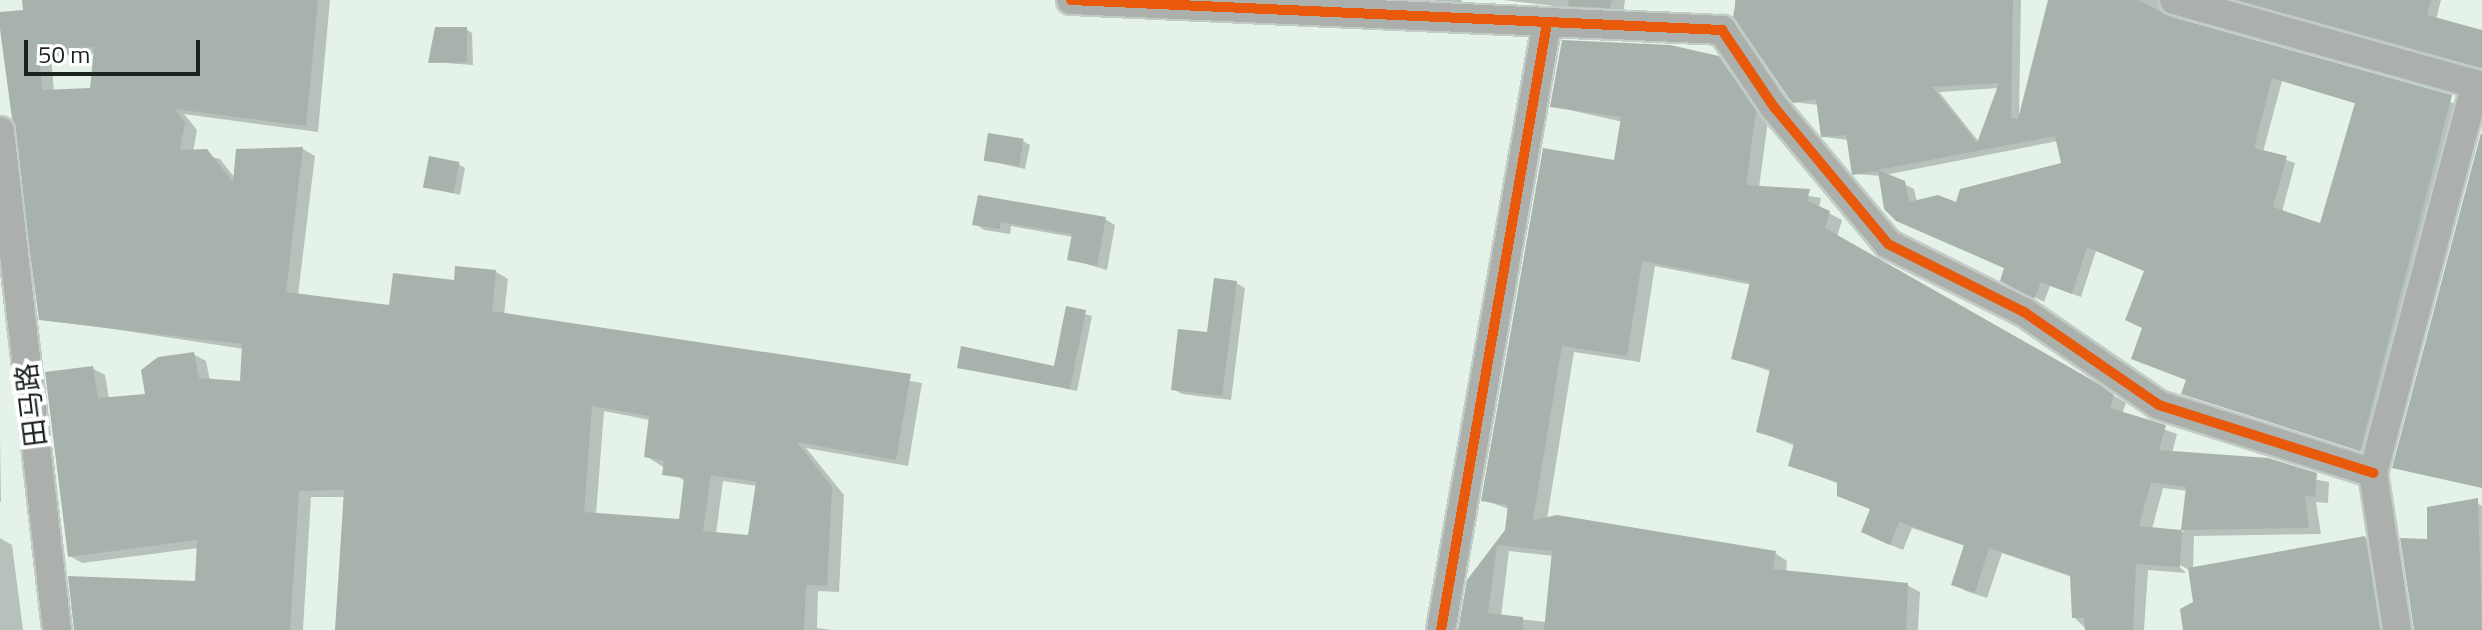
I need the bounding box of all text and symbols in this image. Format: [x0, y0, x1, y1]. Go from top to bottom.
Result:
scale bar [28, 24, 204, 74]
text: 50 m [38, 36, 90, 72]
street label: 田马路 [9, 361, 53, 449]

